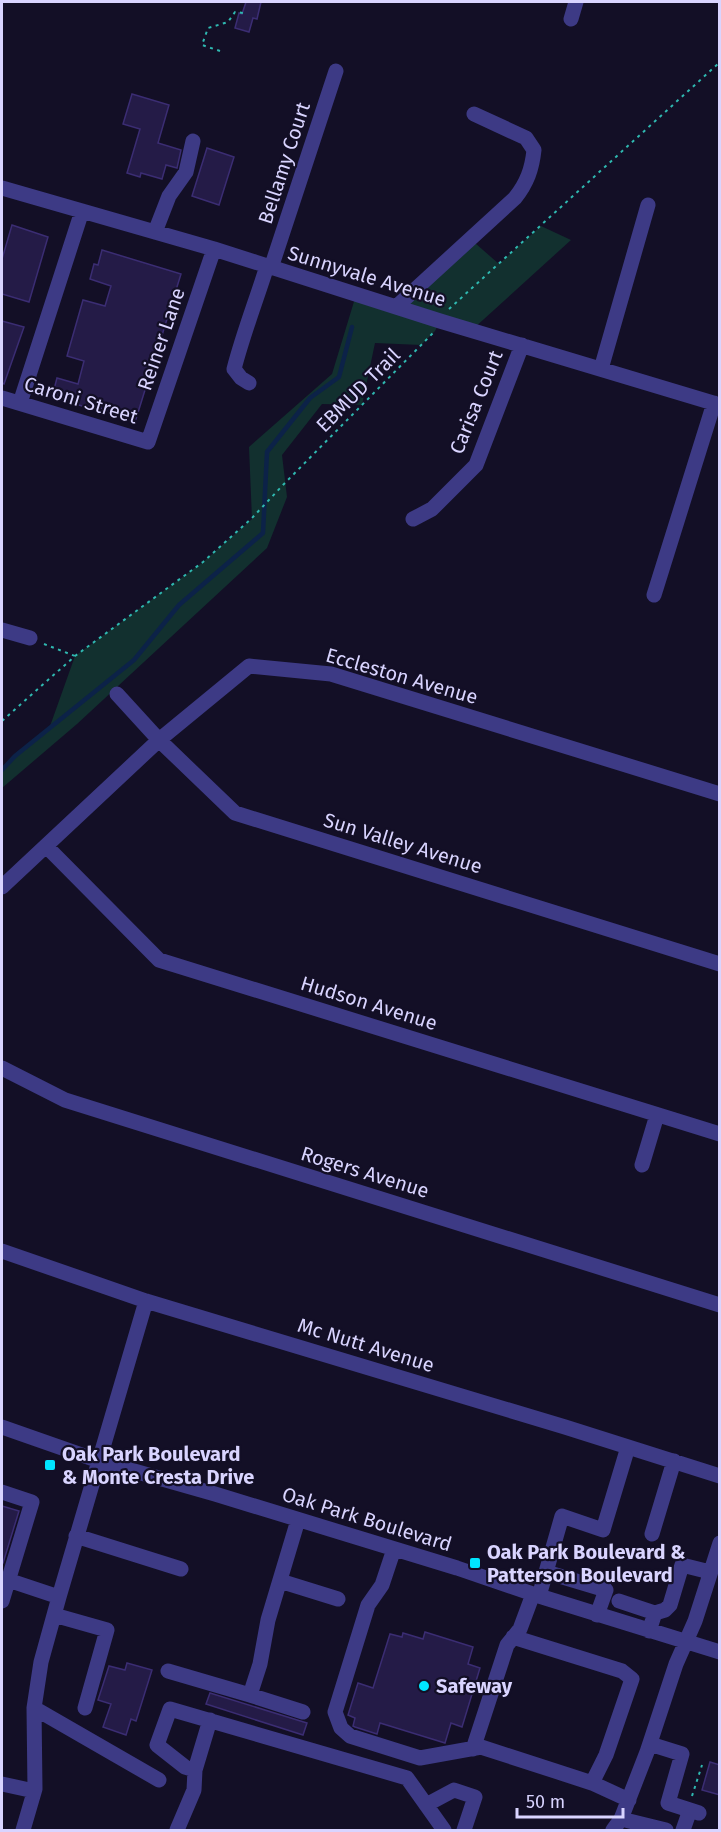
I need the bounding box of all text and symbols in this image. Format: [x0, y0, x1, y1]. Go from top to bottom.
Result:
street label: Bellamy Court [253, 98, 315, 227]
street label: Sunnyvale Avenue [285, 241, 449, 311]
street label: Reiner Lane [132, 284, 190, 394]
street label: EBMUD Trail [311, 343, 405, 437]
street label: Carisa Court [444, 346, 508, 457]
street label: Caroni Street [21, 371, 141, 429]
street label: Eccleston Avenue [323, 643, 481, 709]
street label: Sun Valley Avenue [321, 807, 485, 879]
street label: Hudson Avenue [298, 971, 440, 1035]
street label: Rogers Avenue [298, 1141, 432, 1203]
street label: Mc Nutt Avenue [295, 1313, 437, 1377]
place label: Oak Park Boulevard & Monte Cresta Drive [62, 1442, 254, 1489]
marker: Oak Park Boulevard & Monte Cresta Drive [43, 1458, 57, 1472]
street label: Oak Park Boulevard [279, 1482, 455, 1556]
place label: Oak Park Boulevard & Patterson Boulevard [487, 1540, 685, 1587]
marker: Oak Park Boulevard & Patterson Boulevard [468, 1556, 482, 1570]
place label: Safeway [436, 1674, 513, 1698]
marker: Safeway [417, 1679, 431, 1693]
scale bar [517, 1781, 624, 1819]
text: 50 m [526, 1791, 565, 1813]

